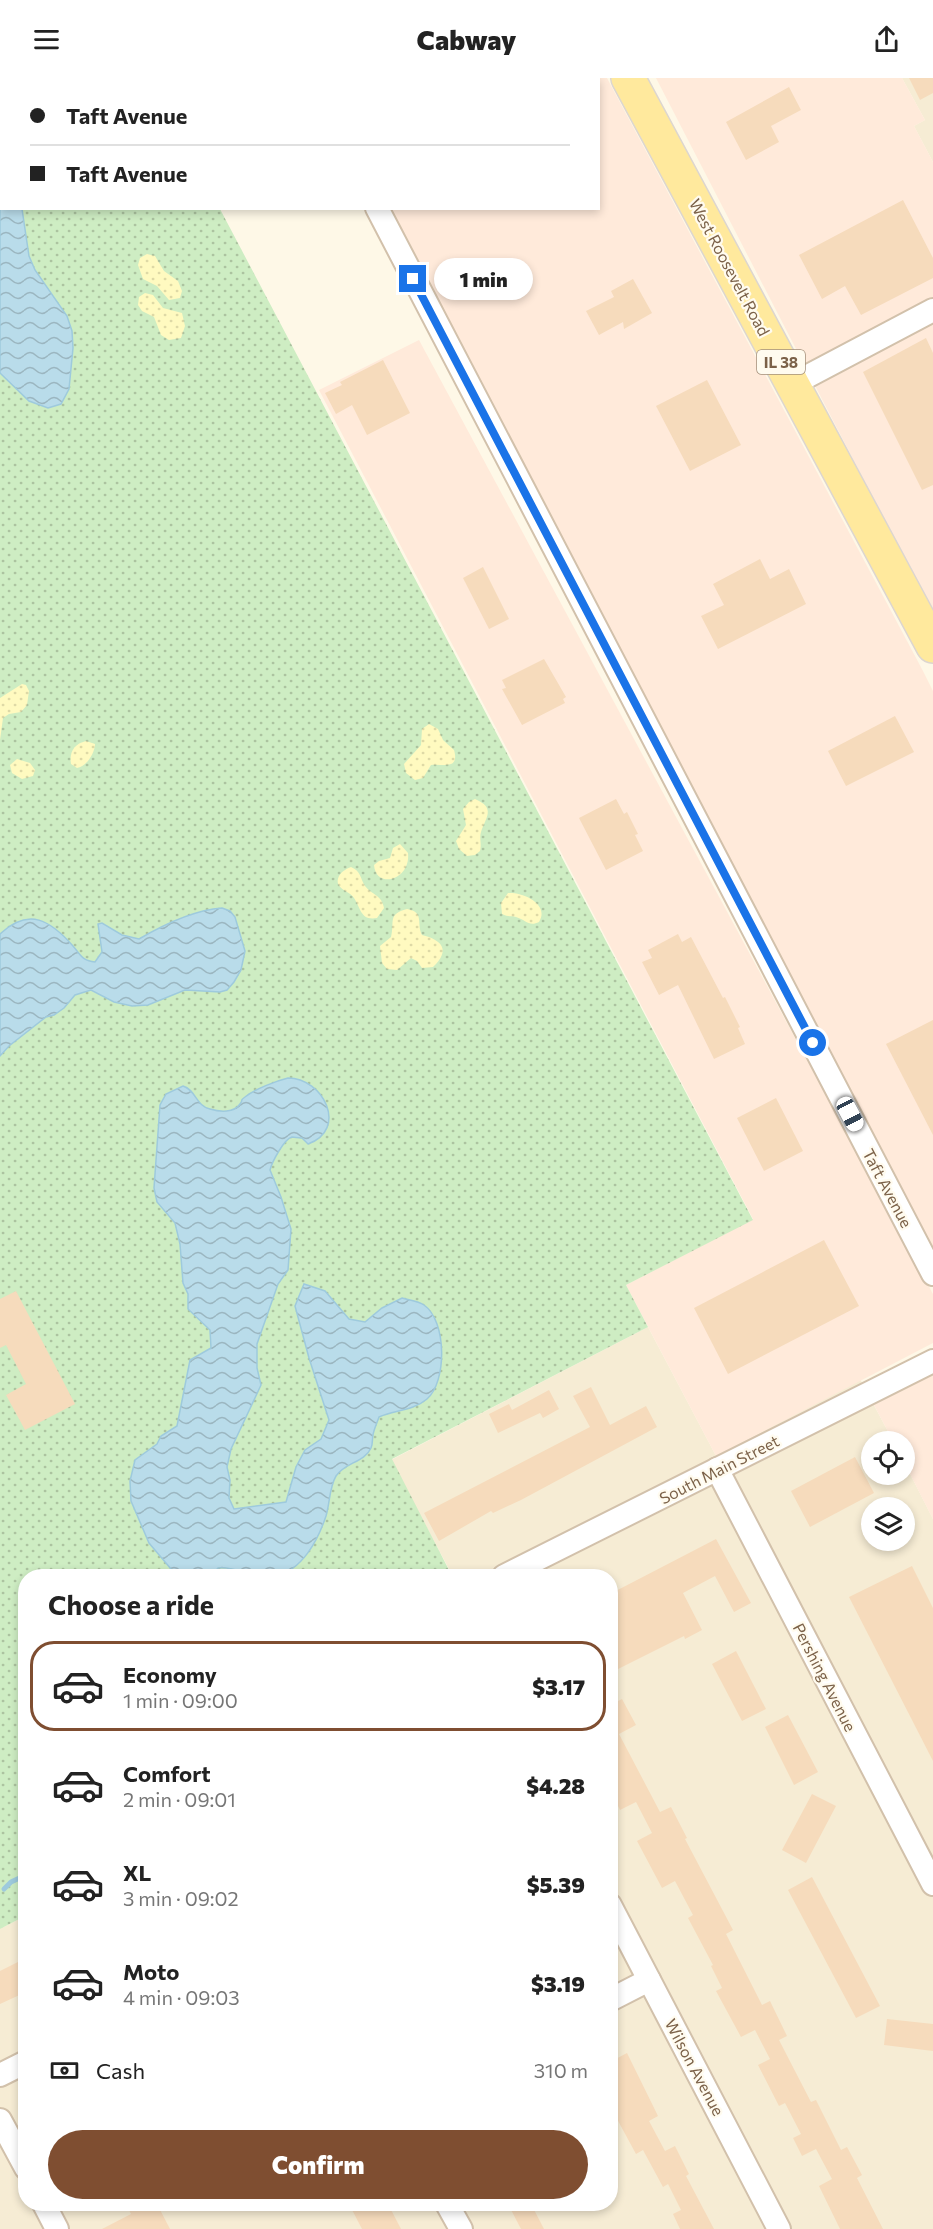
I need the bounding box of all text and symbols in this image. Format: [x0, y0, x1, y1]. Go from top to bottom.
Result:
icon: menu [30, 23, 63, 56]
text: Cabway [417, 23, 516, 56]
icon: share [870, 23, 903, 56]
text: Taft Avenue [66, 102, 187, 129]
text: Taft Avenue [66, 160, 187, 187]
street label: West Roosevelt Road [686, 195, 774, 339]
callout: 1 min [434, 258, 533, 300]
route end [399, 265, 426, 292]
text: 1 min [459, 267, 508, 291]
road number: IL 38 [757, 350, 805, 374]
route start [799, 1029, 826, 1056]
car [834, 1094, 866, 1134]
street label: Taft Avenue [859, 1145, 917, 1231]
street label: South Main Street [656, 1430, 782, 1507]
map controls [861, 1431, 915, 1551]
button: locate [861, 1431, 915, 1485]
button: layers [861, 1497, 915, 1551]
text: Choose a ride [48, 1588, 214, 1621]
street label: Pershing Avenue [789, 1620, 861, 1734]
icon: car [51, 1659, 105, 1713]
text: Economy [123, 1661, 217, 1688]
text: $3.17 [532, 1673, 585, 1700]
text: 1 min · 09:00 [123, 1688, 238, 1712]
icon: car [51, 1758, 105, 1812]
text: Comfort [123, 1760, 211, 1787]
text: $4.28 [526, 1772, 585, 1799]
text: 2 min · 09:01 [123, 1787, 236, 1811]
icon: car [51, 1857, 105, 1911]
text: XL [123, 1859, 151, 1886]
text: $5.39 [527, 1871, 585, 1898]
text: 3 min · 09:02 [123, 1886, 239, 1910]
icon: car [51, 1956, 105, 2010]
text: Moto [123, 1958, 179, 1985]
text: $3.19 [531, 1970, 585, 1997]
text: 4 min · 09:03 [123, 1985, 240, 2009]
street label: Wilson Avenue [662, 2015, 728, 2119]
icon: cash [48, 2054, 81, 2087]
text: Cash [96, 2057, 145, 2084]
text: 310 m [534, 2058, 588, 2082]
button: Confirm [48, 2130, 588, 2199]

